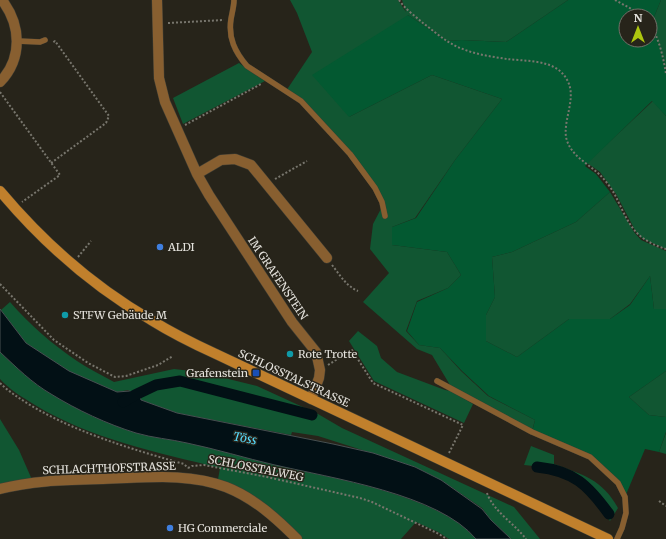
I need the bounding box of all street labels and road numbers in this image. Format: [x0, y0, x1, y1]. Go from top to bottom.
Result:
street label: IM GRAFENSTEIN [245, 234, 311, 323]
street label: SCHLOSSTALSTRASSE [236, 346, 352, 410]
street label: SCHLOSSTALWEG [207, 452, 305, 484]
street label: SCHLACHTHOFSTRASSE [42, 459, 176, 477]

